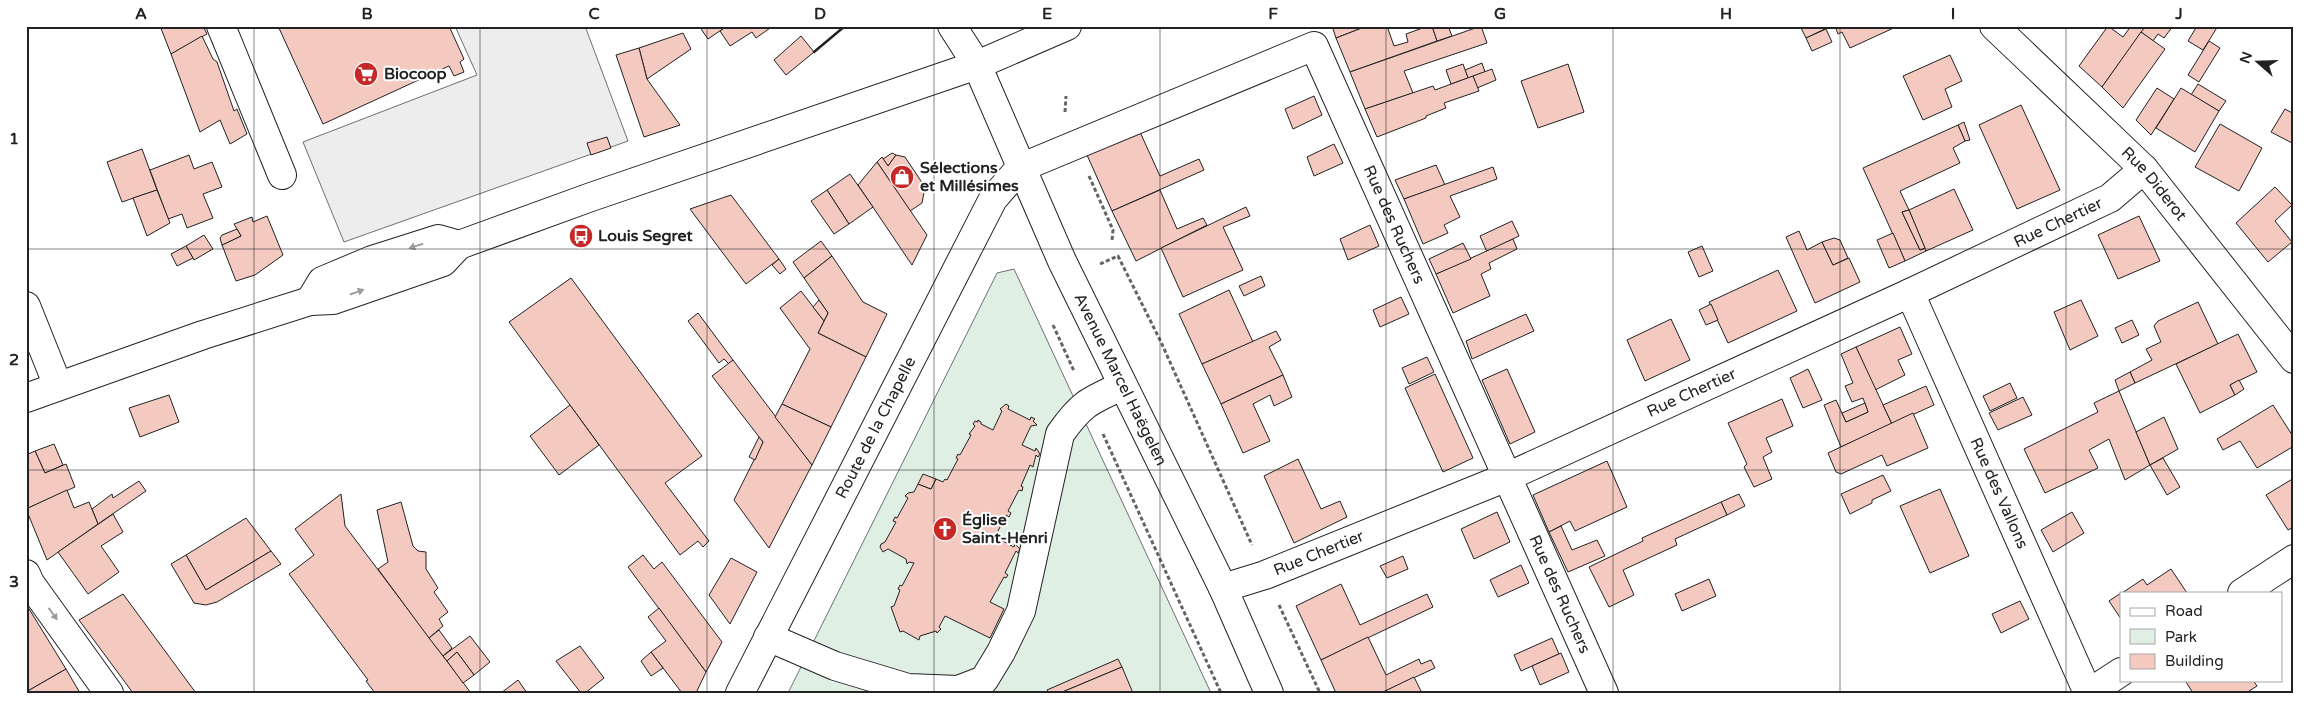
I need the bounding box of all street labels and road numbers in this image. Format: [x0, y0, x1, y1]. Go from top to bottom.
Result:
street label: Rue Diderot [2117, 143, 2191, 225]
street label: Rue des Ruchers [1359, 162, 1429, 287]
street label: Rue Chertier [2011, 193, 2106, 252]
street label: Avenue Marcel Haëgelen [1069, 290, 1171, 469]
street label: Route de la Chapelle [831, 353, 920, 502]
street label: Rue Chertier [1644, 363, 1740, 422]
street label: Rue des Vallons [1966, 434, 2033, 552]
street label: Rue Chertier [1271, 526, 1368, 580]
street label: Rue des Ruchers [1524, 532, 1595, 657]

